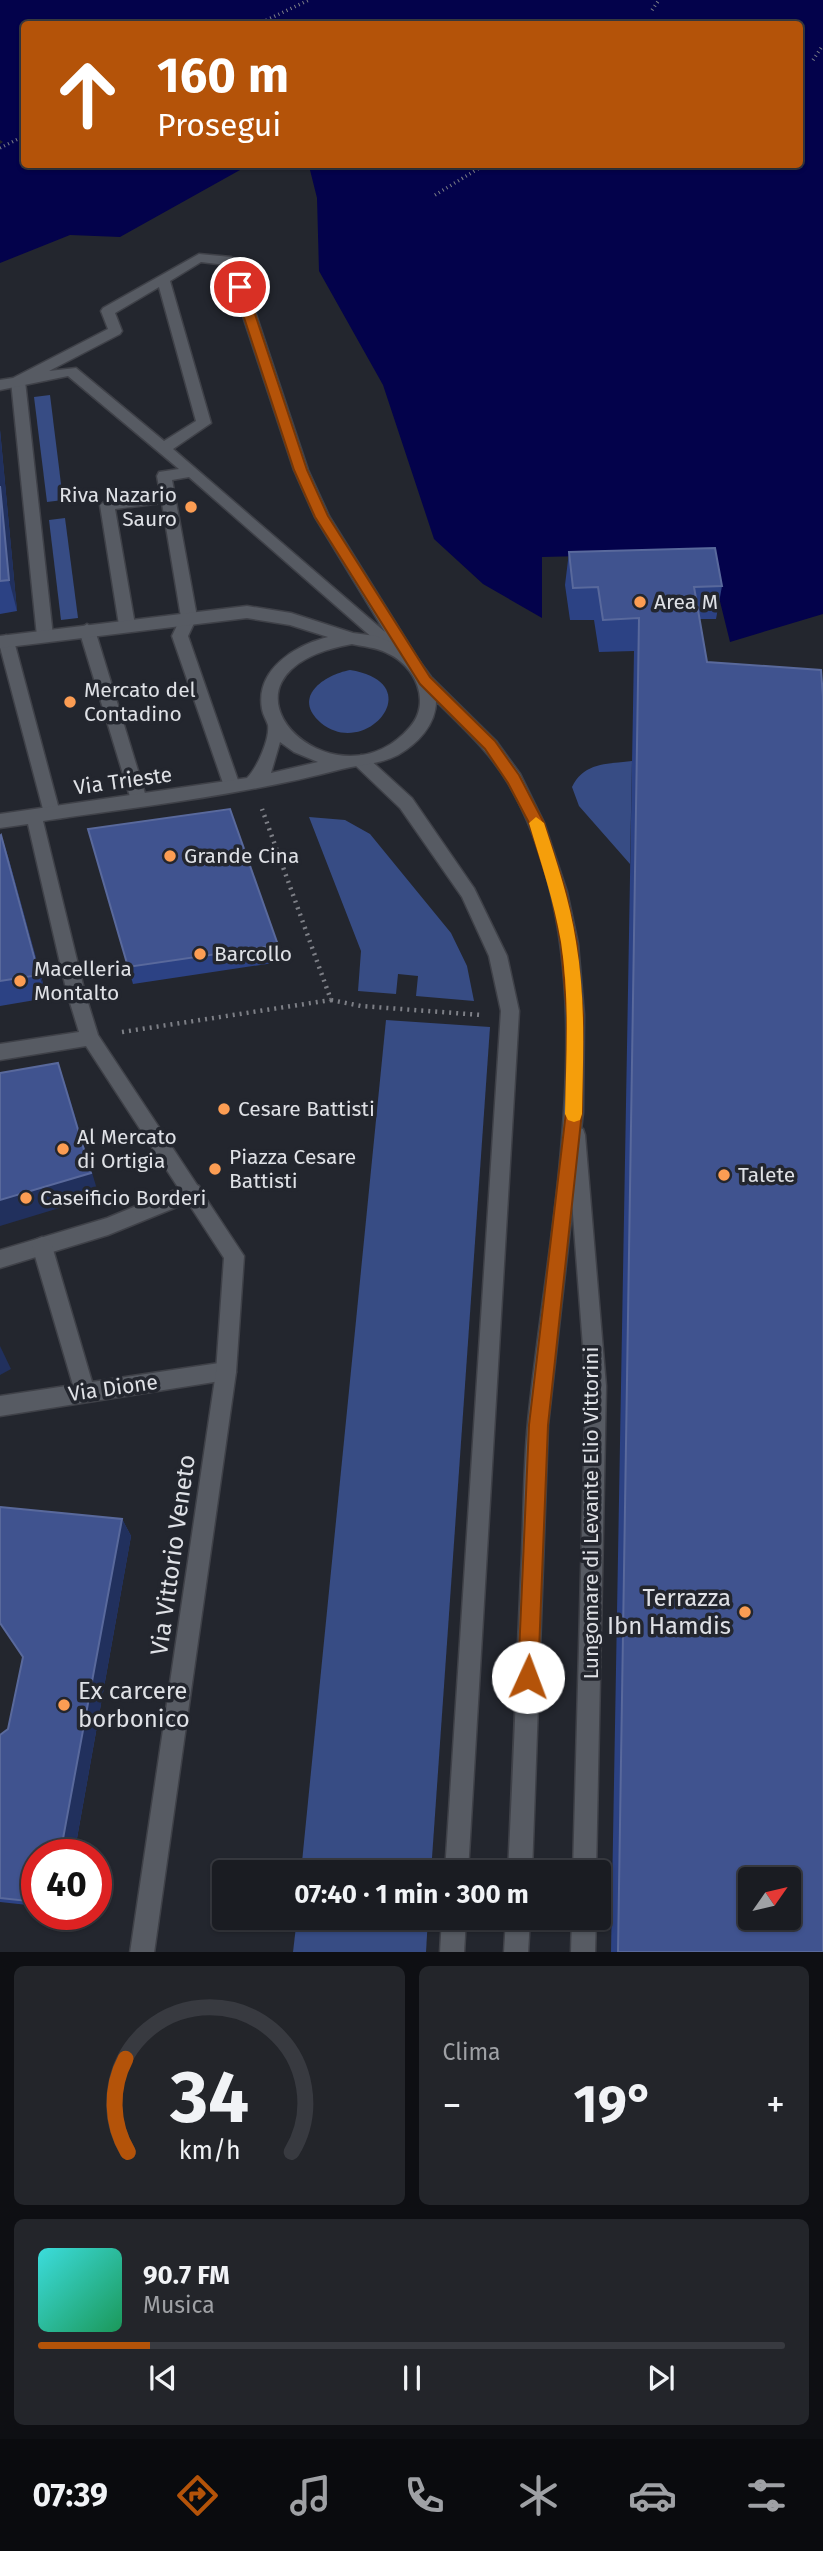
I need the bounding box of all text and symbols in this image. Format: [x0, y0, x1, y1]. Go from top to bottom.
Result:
text: 160 m [157, 46, 289, 105]
icon: ahead [42, 49, 133, 140]
text: Prosegui [157, 106, 281, 144]
pin [210, 257, 270, 317]
icon: arrive [221, 268, 259, 306]
place label: Riva Nazario Sauro [59, 482, 177, 532]
marker: Riva Nazario Sauro [183, 499, 199, 515]
place label: Area M [654, 589, 718, 615]
marker: Area M [632, 594, 648, 610]
place label: Mercato del Contadino [84, 677, 196, 727]
marker: Mercato del Contadino [62, 694, 78, 710]
street label: Via Trieste [72, 761, 174, 801]
place label: Grande Cina [184, 843, 299, 869]
marker: Grande Cina [162, 848, 178, 864]
place label: Barcollo [214, 941, 292, 967]
marker: Barcollo [192, 946, 208, 962]
place label: Macelleria Montalto [34, 956, 132, 1006]
marker: Macelleria Montalto [12, 973, 28, 989]
place label: Cesare Battisti [238, 1096, 375, 1122]
marker: Cesare Battisti [216, 1101, 232, 1117]
place label: Al Mercato di Ortigia [77, 1124, 177, 1174]
marker: Al Mercato di Ortigia [55, 1141, 71, 1157]
place label: Piazza Cesare Battisti [229, 1144, 356, 1194]
marker: Piazza Cesare Battisti [207, 1161, 223, 1177]
place label: Talete [738, 1162, 795, 1188]
marker: Talete [716, 1167, 732, 1183]
place label: Caseificio Borderi [40, 1185, 206, 1211]
marker: Caseificio Borderi [18, 1190, 34, 1206]
street label: Lungomare di Levante Elio Vittorini [578, 1347, 604, 1679]
street label: Via Dione [67, 1369, 159, 1407]
street label: Via Vittorio Veneto [145, 1453, 201, 1657]
place label: Terrazza Ibn Hamdis [607, 1584, 731, 1640]
marker: Terrazza Ibn Hamdis [737, 1604, 753, 1620]
position arrow [491, 1640, 565, 1714]
place label: Ex carcere borbonico [78, 1677, 190, 1733]
marker: Ex carcere borbonico [56, 1697, 72, 1713]
speed limit sign: 40 [21, 1839, 112, 1930]
north arrow [738, 1867, 802, 1930]
map controls [738, 1867, 801, 1930]
text: 07:40 · 1 min · 300 m [294, 1879, 529, 1910]
text: Clima [443, 2038, 501, 2066]
text: 34 [169, 2054, 249, 2141]
text: 19° [574, 2073, 654, 2136]
text: − [443, 2082, 462, 2128]
text: + [766, 2082, 785, 2128]
text: km/h [178, 2135, 240, 2165]
text: 90.7 FM [143, 2260, 230, 2291]
text: Musica [143, 2291, 215, 2319]
icon: previous [144, 2359, 182, 2397]
icon: pause [393, 2359, 431, 2397]
icon: next [642, 2359, 680, 2397]
icon: directions [173, 2471, 222, 2520]
icon: music [286, 2471, 335, 2520]
icon: phone [400, 2471, 449, 2520]
icon: climate [514, 2471, 563, 2520]
icon: car [628, 2471, 677, 2520]
icon: filters [742, 2471, 791, 2520]
text: 07:39 [32, 2476, 108, 2514]

